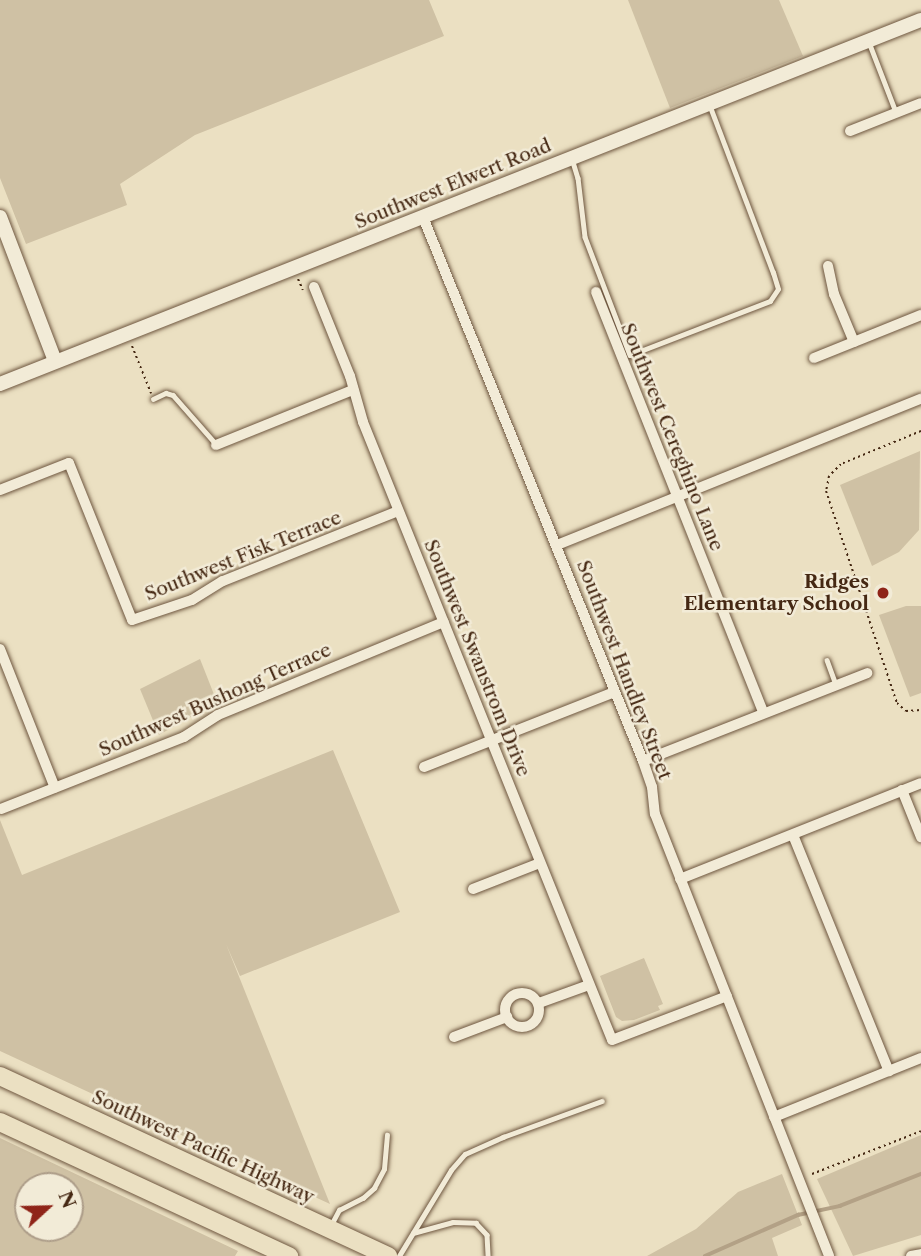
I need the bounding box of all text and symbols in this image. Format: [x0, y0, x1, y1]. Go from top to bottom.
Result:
street label: Southwest Elwert Road [351, 134, 555, 234]
street label: Southwest Cereghino Lane [616, 320, 728, 554]
street label: Southwest Fisk Terrace [141, 506, 345, 606]
street label: Southwest Swanstrom Drive [419, 536, 535, 780]
street label: Southwest Handley Street [571, 557, 677, 783]
place label: Ridges Elementary School [683, 571, 869, 615]
marker: Ridges Elementary School [875, 585, 891, 601]
street label: Southwest Bushong Terrace [95, 638, 335, 762]
street label: Southwest Pacific Highway [88, 1085, 318, 1209]
north arrow [14, 1172, 84, 1242]
text: N [53, 1188, 81, 1212]

